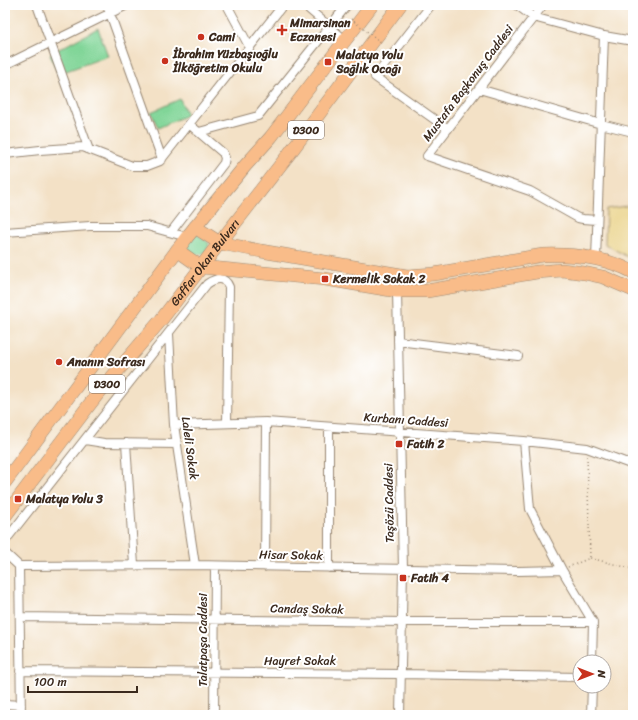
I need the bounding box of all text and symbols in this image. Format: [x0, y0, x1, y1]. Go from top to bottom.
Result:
place label: Mimarsinan Eczanesi [289, 12, 351, 48]
street label: Mustafa Başkonuş Caddesi [417, 19, 520, 146]
marker: Mimarsinan Eczanesi [277, 25, 287, 35]
place label: Cami [208, 26, 236, 48]
marker: Cami [196, 32, 206, 42]
place label: İbrahim Yüzbaşıoğlu İlköğretim Okulu [172, 43, 279, 79]
place label: Malatya Yolu Sağlık Ocağı [335, 44, 404, 80]
marker: İbrahim Yüzbaşıoğlu İlköğretim Okulu [160, 56, 170, 66]
marker: Malatya Yolu Sağlık Ocağı [323, 57, 333, 67]
road number: D300 [288, 121, 324, 139]
street label: Gaffar Okan Bulvarı [164, 214, 246, 311]
place label: Kermelik Sokak 2 [332, 268, 426, 290]
marker: Kermelik Sokak 2 [320, 274, 330, 284]
place label: Ananın Sofrası [66, 351, 146, 373]
marker: Ananın Sofrası [54, 357, 64, 367]
road number: D300 [89, 375, 125, 393]
street label: Kurbanı Caddesi [363, 406, 450, 434]
street label: Laleli Sokak [175, 415, 205, 482]
place label: Fatih 2 [406, 433, 445, 455]
marker: Fatih 2 [394, 439, 404, 449]
street label: Taşözü Caddesi [377, 462, 401, 543]
place label: Malatya Yolu 3 [25, 488, 103, 510]
marker: Malatya Yolu 3 [13, 494, 23, 504]
street label: Hisar Sokak [259, 543, 324, 567]
place label: Fatih 4 [410, 567, 450, 589]
marker: Fatih 4 [398, 573, 408, 583]
street label: Talatpaşa Caddesi [192, 593, 214, 687]
street label: Candaş Sokak [270, 597, 344, 621]
street label: Hayret Sokak [264, 650, 337, 672]
north arrow [572, 654, 612, 694]
scale bar [28, 668, 137, 694]
text: N [592, 669, 611, 678]
text: 100 m [34, 671, 67, 693]

